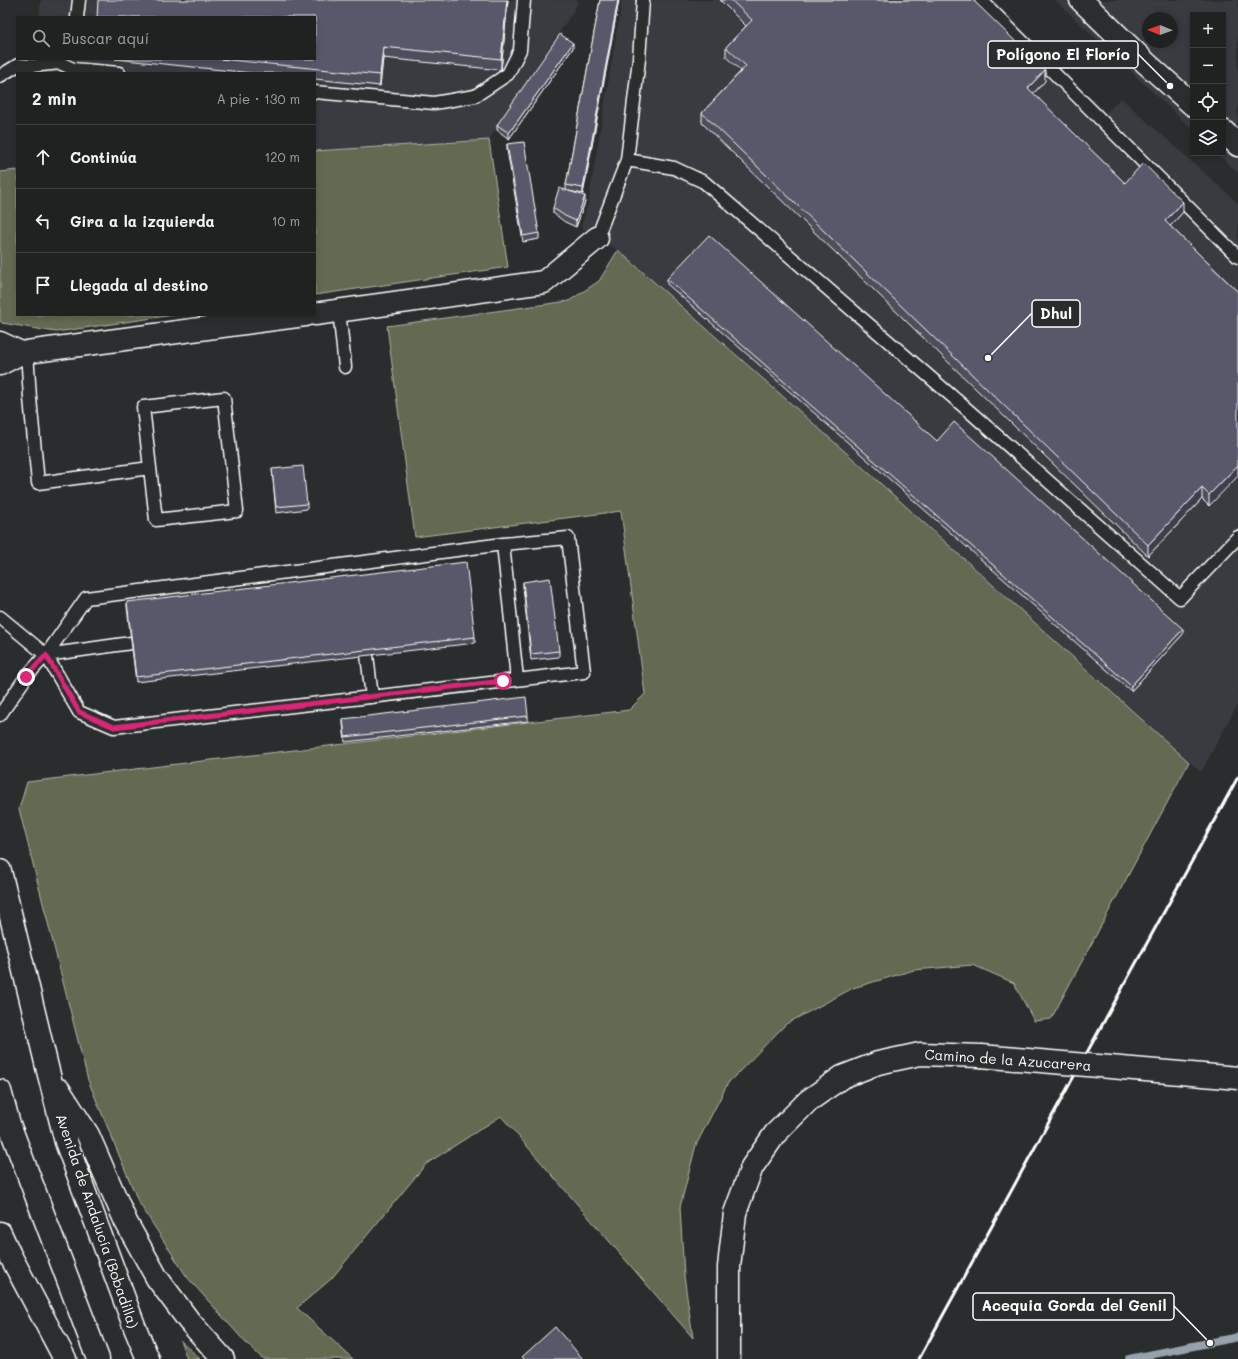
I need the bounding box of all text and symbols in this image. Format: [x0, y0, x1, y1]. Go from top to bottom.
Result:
north arrow [1142, 12, 1178, 48]
map controls [1190, 12, 1226, 156]
button: + [1190, 12, 1226, 48]
search box [16, 16, 316, 60]
icon: search [30, 27, 52, 49]
text: Buscar aquí [62, 28, 149, 48]
callout: Polígono El Florío [988, 41, 1138, 68]
text: Polígono El Florío [996, 44, 1130, 64]
button: − [1190, 48, 1226, 84]
button: locate [1190, 84, 1226, 120]
text: 2 min [32, 87, 77, 109]
text: A pie · 130 m [217, 90, 300, 107]
button: layers [1190, 120, 1226, 156]
icon: ahead [32, 146, 54, 168]
text: Continúa [70, 147, 137, 167]
text: 120 m [264, 148, 300, 165]
icon: left [32, 210, 54, 232]
text: Gira a la izquierda [70, 211, 215, 231]
text: 10 m [272, 212, 300, 229]
icon: arrive [32, 274, 54, 296]
text: Llegada al destino [70, 275, 208, 295]
callout: Dhul [1032, 300, 1080, 327]
text: Dhul [1040, 303, 1072, 323]
route end [17, 668, 35, 686]
route start [494, 672, 512, 690]
street label: Camino de la Azucarera [924, 1044, 1092, 1075]
street label: Avenida de Andalucía (Bobadilla) [52, 1111, 143, 1331]
callout: Acequia Gorda del Genil [973, 1293, 1174, 1320]
text: Acequia Gorda del Genil [982, 1295, 1167, 1315]

